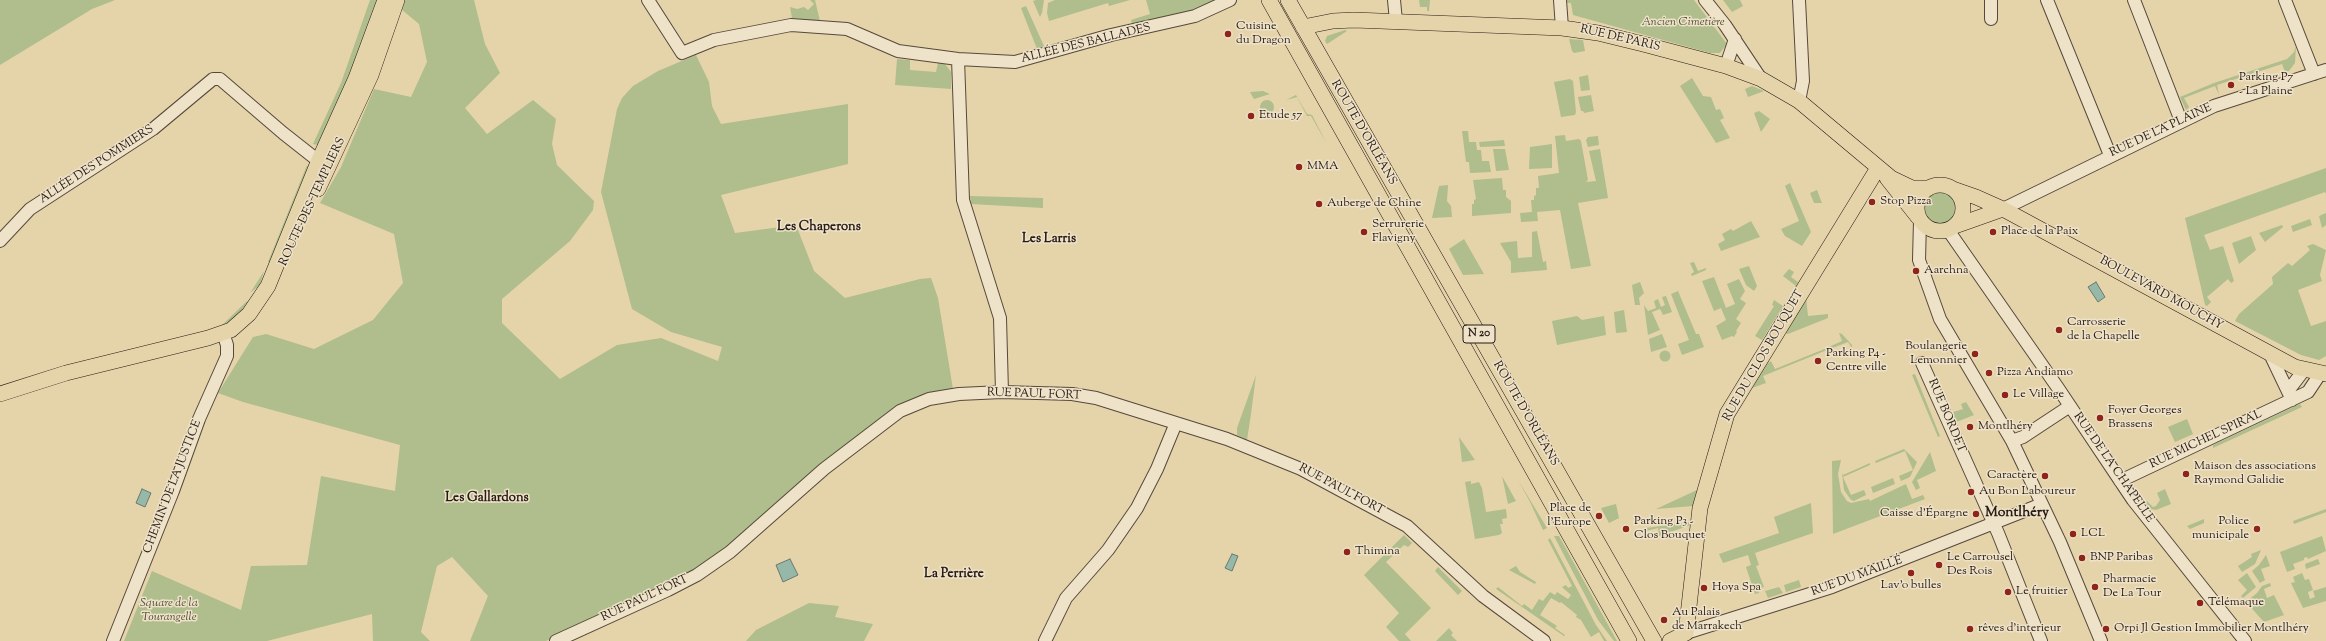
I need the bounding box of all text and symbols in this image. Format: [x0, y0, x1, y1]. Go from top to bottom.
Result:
park label: Ancien Cimetière [1641, 16, 1725, 30]
place label: Cuisine du Dragon [1236, 20, 1291, 48]
street label: ALLÉE DES BALLADES [1020, 21, 1152, 67]
street label: RUE DE PARIS [1578, 23, 1662, 55]
marker: Cuisine du Dragon [1223, 29, 1233, 39]
place label: Parking P7 - La Plaine [2239, 71, 2293, 99]
street label: ROUTE D'ORLÉANS [1327, 78, 1399, 188]
marker: Parking P7 - La Plaine [2226, 80, 2236, 90]
street label: RUE DE LA PLAINE [2108, 101, 2214, 161]
place label: Etude 57 [1259, 109, 1302, 123]
marker: Etude 57 [1246, 111, 1256, 121]
street label: ALLÉE DES POMMIERS [37, 123, 157, 207]
street label: ROUTE DES TEMPLIERS [277, 135, 349, 269]
place label: MMA [1307, 160, 1339, 174]
marker: MMA [1294, 162, 1304, 172]
place label: Stop Pizza [1880, 195, 1932, 209]
place label: Auberge de Chine [1327, 197, 1421, 211]
marker: Stop Pizza [1867, 197, 1877, 207]
marker: Auberge de Chine [1314, 199, 1324, 209]
place label: Serrurerie Flavigny [1372, 218, 1424, 246]
district label: Les Chaperons [777, 220, 861, 236]
place label: Place de la Paix [2001, 225, 2078, 239]
marker: Serrurerie Flavigny [1359, 227, 1369, 237]
marker: Place de la Paix [1988, 227, 1998, 237]
district label: Les Larris [1022, 232, 1076, 248]
street label: BOULEVARD MOUCHY [2097, 254, 2225, 334]
place label: Aarchna [1924, 264, 1969, 278]
marker: Aarchna [1911, 266, 1921, 276]
street label: RUE DU CLOS BOUQUET [1720, 288, 1808, 424]
place label: Carrosserie de la Chapelle [2067, 316, 2140, 344]
road number: N 20 [1463, 325, 1495, 343]
marker: Carrosserie de la Chapelle [2054, 325, 2064, 335]
place label: Boulangerie Lemonnier [1905, 340, 1967, 368]
place label: Parking P4 - Centre ville [1826, 347, 1887, 375]
marker: Boulangerie Lemonnier [1970, 349, 1980, 359]
marker: Parking P4 - Centre ville [1813, 356, 1823, 366]
street label: ROUTE D'ORLÉANS [1489, 359, 1561, 469]
place label: Pizza Andiamo [1997, 366, 2073, 380]
marker: Pizza Andiamo [1984, 368, 1994, 378]
street label: RUE BORDET [1924, 377, 1968, 455]
street label: RUE PAUL FORT [986, 386, 1082, 404]
place label: Le Village [2013, 388, 2064, 402]
marker: Le Village [2000, 390, 2010, 400]
place label: Foyer Georges Brassens [2108, 404, 2182, 432]
street label: RUE MICHEL SPIRAL [2148, 408, 2264, 472]
street label: RUE DE LA CHAPELLE [2070, 410, 2156, 526]
marker: Foyer Georges Brassens [2095, 413, 2105, 423]
street label: CHEMIN DE LA JUSTICE [141, 418, 205, 556]
place label: Montlhéry [1978, 420, 2033, 434]
marker: Montlhéry [1965, 422, 1975, 432]
place label: Maison des associations Raymond Galidie [2194, 460, 2316, 488]
street label: RUE PAUL FORT [1296, 461, 1386, 519]
place label: Caractère [1987, 469, 2037, 483]
marker: Maison des associations Raymond Galidie [2181, 469, 2191, 479]
marker: Caractère [2040, 471, 2050, 481]
place label: Au Bon Laboureur [1979, 485, 2076, 499]
marker: Au Bon Laboureur [1966, 487, 1976, 497]
district label: Les Gallardons [445, 491, 529, 507]
place label: Place de l'Europe [1547, 502, 1591, 530]
district label: Montlhéry [1985, 506, 2049, 522]
place label: Caisse d'Épargne [1880, 507, 1968, 521]
marker: Caisse d'Épargne [1971, 509, 1981, 519]
marker: Place de l'Europe [1594, 511, 1604, 521]
place label: Parking P3 - Clos Bouquet [1634, 515, 1705, 543]
place label: Police municipale [2192, 515, 2249, 543]
marker: Parking P3 - Clos Bouquet [1621, 524, 1631, 534]
marker: Police municipale [2252, 524, 2262, 534]
place label: LCL [2081, 527, 2105, 541]
marker: LCL [2068, 529, 2078, 539]
place label: Thimina [1355, 545, 1400, 559]
marker: Thimina [1342, 547, 1352, 557]
place label: Le Carrousel Des Rois [1947, 551, 2013, 579]
place label: BNP Paribas [2090, 551, 2153, 565]
marker: BNP Paribas [2077, 553, 2087, 563]
street label: RUE DU MAILLÉ [1810, 554, 1904, 600]
marker: Le Carrousel Des Rois [1934, 560, 1944, 570]
district label: La Perrière [924, 567, 984, 583]
marker: Lav'o bulles [1906, 568, 1916, 578]
street label: RUE PAUL FORT [599, 572, 691, 626]
place label: Pharmacie De La Tour [2103, 573, 2161, 601]
place label: Lav'o bulles [1881, 579, 1941, 593]
place label: Hoya Spa [1712, 581, 1761, 595]
marker: Pharmacie De La Tour [2090, 582, 2100, 592]
marker: Hoya Spa [1699, 583, 1709, 593]
place label: Le fruitier [2016, 585, 2068, 599]
marker: Le fruitier [2003, 587, 2013, 597]
place label: Télémaque [2208, 596, 2264, 610]
park label: Square de la Tourangelle [140, 597, 198, 625]
marker: Télémaque [2195, 598, 2205, 608]
place label: Au Palais de Marrakech [1672, 606, 1742, 634]
marker: Au Palais de Marrakech [1659, 615, 1669, 625]
place label: rêves d'interieur [1978, 622, 2061, 636]
place label: Orpi Jl Gestion Immobilier Montlhéry [2114, 622, 2309, 636]
marker: rêves d'interieur [1965, 624, 1975, 634]
marker: Orpi Jl Gestion Immobilier Montlhéry [2101, 624, 2111, 634]

